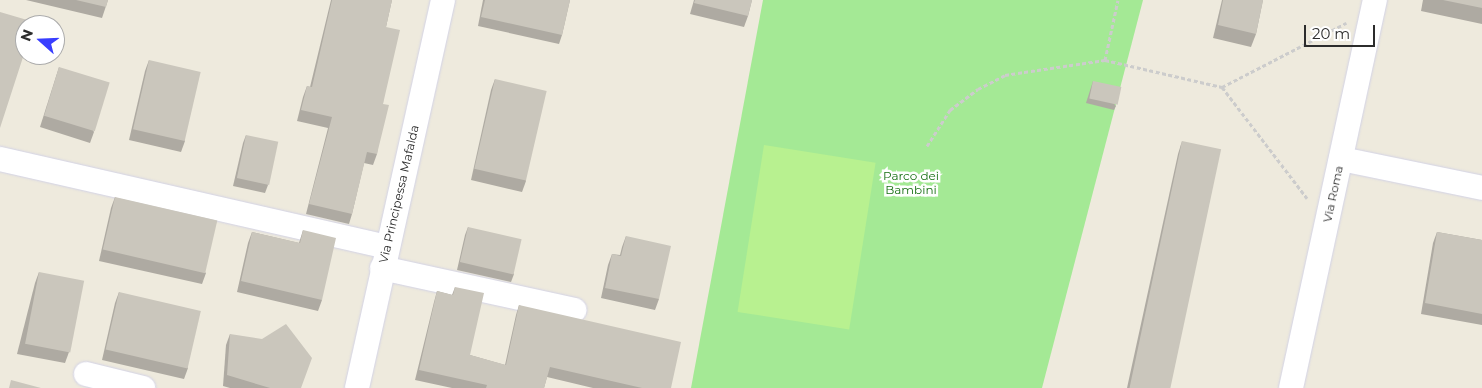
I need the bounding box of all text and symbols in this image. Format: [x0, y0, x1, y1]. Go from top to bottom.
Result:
north arrow [15, 15, 65, 65]
scale bar [1307, 15, 1378, 47]
text: 20 m [1312, 24, 1350, 43]
text: N [16, 27, 37, 44]
street label: Via Principessa Mafalda [376, 124, 422, 264]
street label: Via Roma [1320, 164, 1346, 224]
park label: Parco dei Bambini [883, 169, 939, 197]

